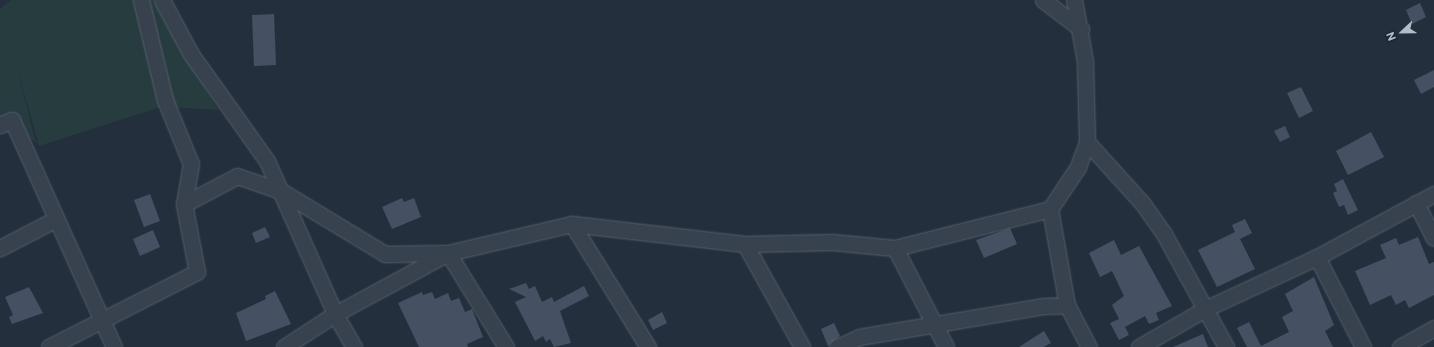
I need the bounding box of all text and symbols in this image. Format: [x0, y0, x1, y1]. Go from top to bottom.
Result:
north arrow [1382, 12, 1422, 52]
text: N [1383, 30, 1398, 43]

